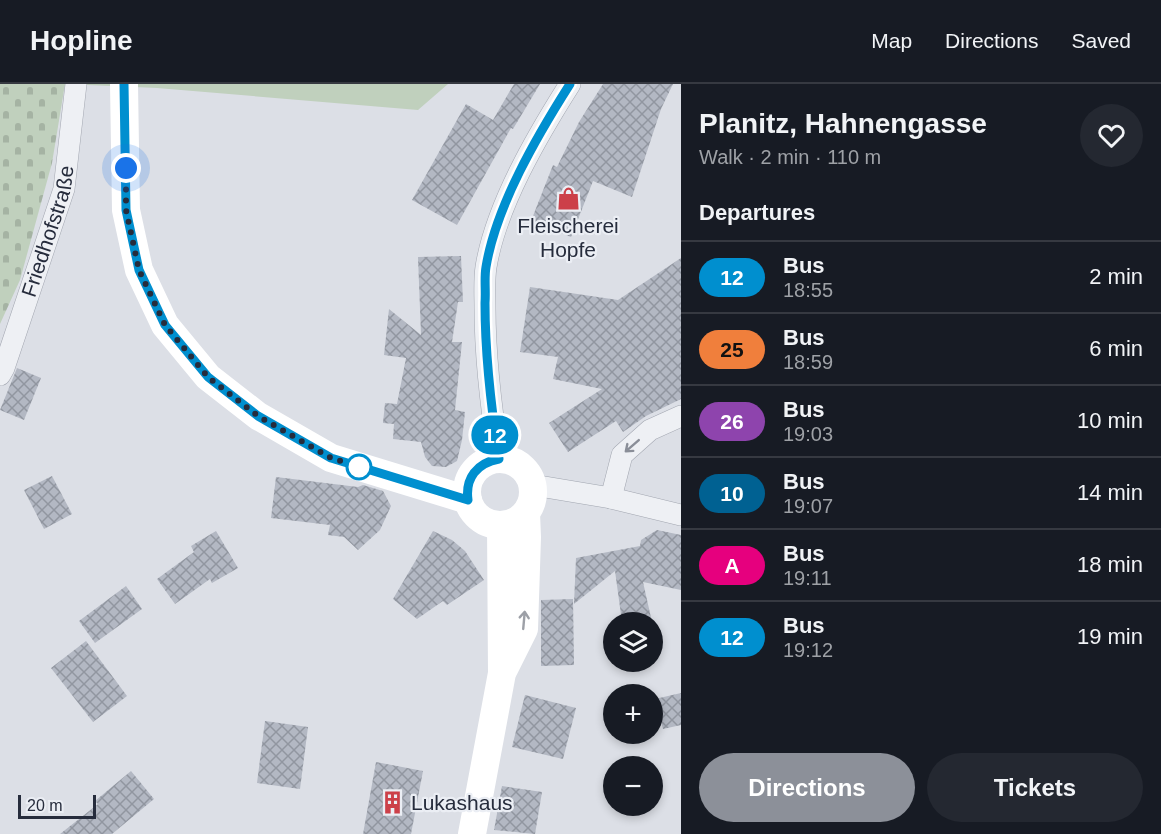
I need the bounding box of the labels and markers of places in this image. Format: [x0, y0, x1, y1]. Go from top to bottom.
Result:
shop icon: Fleischerei Hopfe [555, 185, 581, 211]
place label: Fleischerei Hopfe [517, 214, 619, 261]
unlabelled marker [346, 454, 372, 480]
building icon: Lukashaus [380, 790, 406, 816]
place label: Lukashaus [411, 791, 513, 814]

